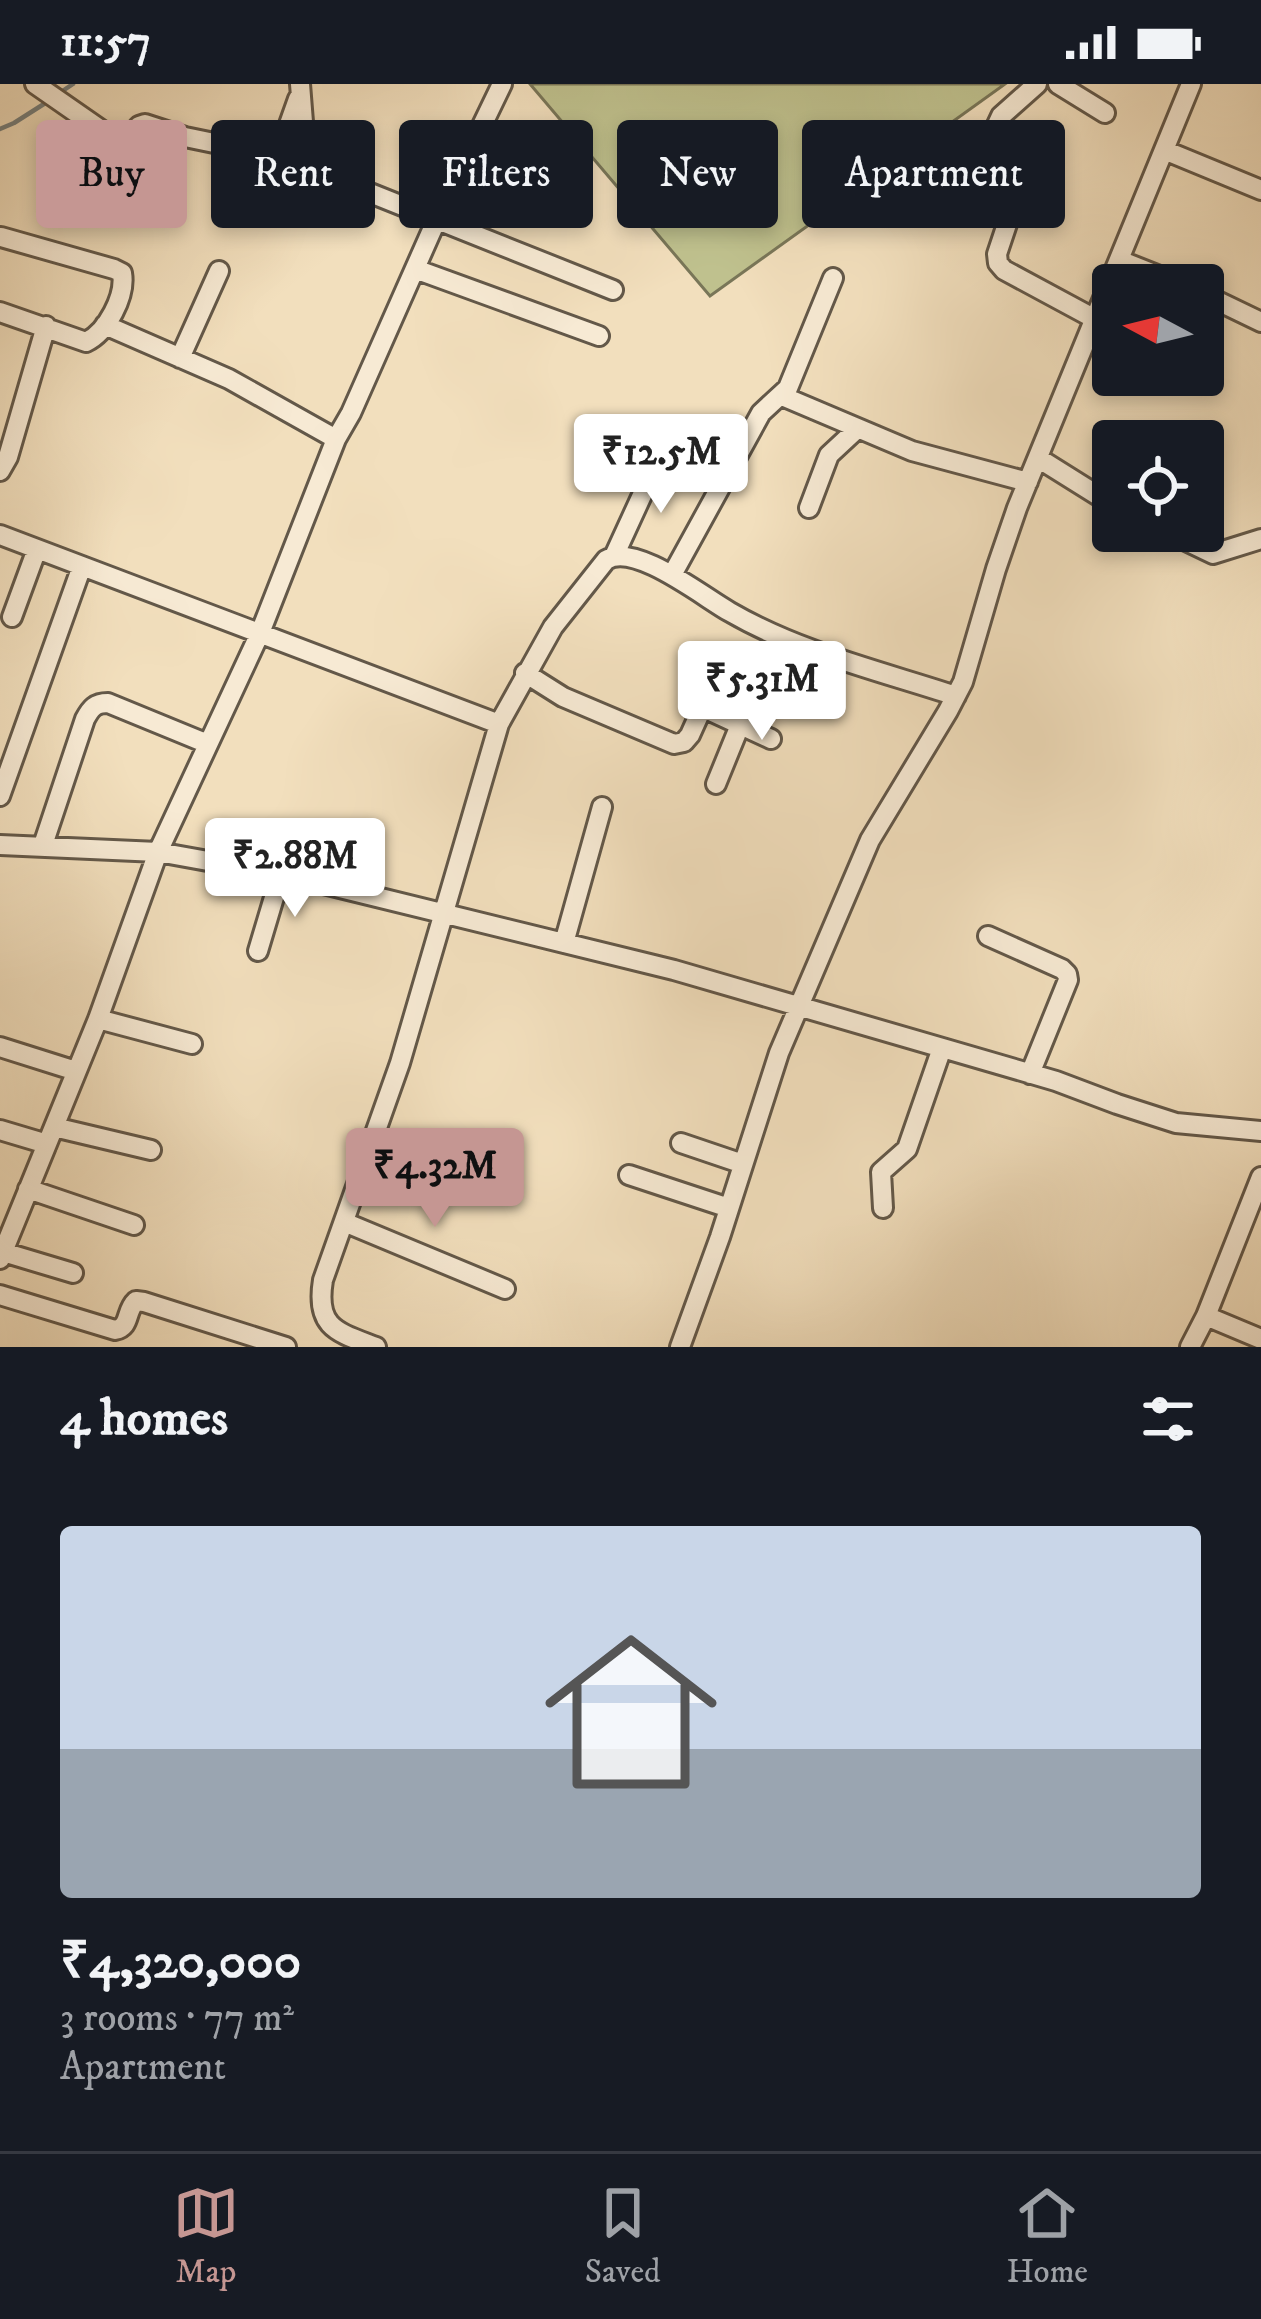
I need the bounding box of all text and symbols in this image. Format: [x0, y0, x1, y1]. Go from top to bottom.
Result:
text: 11:57 [60, 14, 151, 70]
chip: Buy [36, 120, 187, 228]
chip: Rent [211, 120, 375, 228]
chip: Filters [399, 120, 593, 228]
chip: New [617, 120, 778, 228]
chip: Apartment [802, 120, 1065, 228]
north arrow [1092, 264, 1224, 396]
map controls [1092, 264, 1224, 552]
pin: ₹12.5M [563, 414, 759, 516]
button: locate [1092, 420, 1224, 552]
text: ₹12.5M [601, 428, 721, 477]
pin: ₹5.31M [664, 641, 860, 743]
text: ₹5.31M [705, 655, 819, 704]
pin: ₹2.88M [197, 818, 393, 920]
text: ₹2.88M [232, 832, 358, 881]
pin: ₹4.32M [337, 1128, 533, 1230]
text: ₹4.32M [373, 1142, 497, 1191]
icon: filters [1135, 1386, 1201, 1452]
text: 4 homes [60, 1387, 228, 1451]
icon: home [523, 1604, 739, 1820]
text: ₹4,320,000 [60, 1930, 301, 1994]
text: 3 rooms · 77 m² [60, 1994, 294, 2043]
text: Apartment [60, 2043, 226, 2092]
tab: Map [173, 2180, 239, 2293]
tab: Saved [585, 2180, 661, 2293]
tab: Home [1006, 2180, 1088, 2293]

